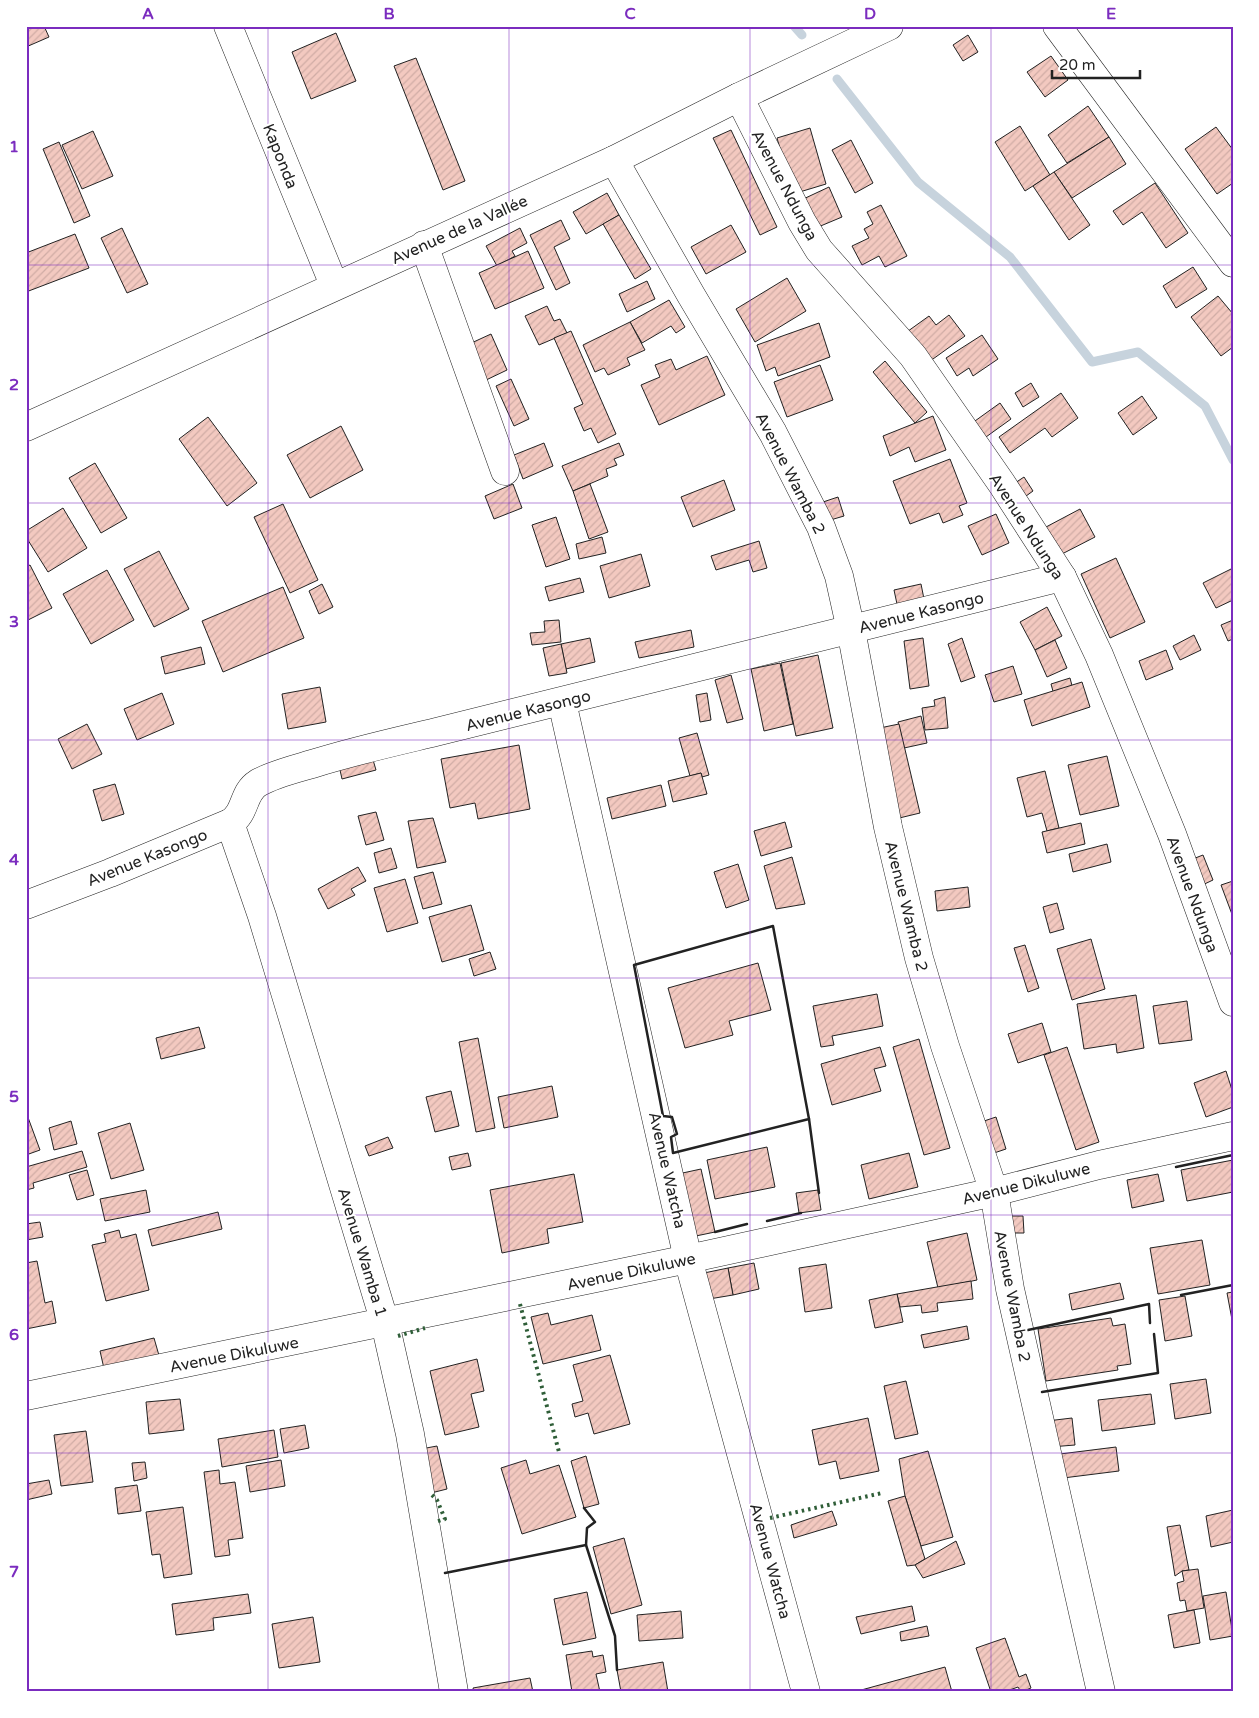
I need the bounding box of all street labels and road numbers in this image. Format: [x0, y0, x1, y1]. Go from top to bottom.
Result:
street label: Kaponda [258, 121, 302, 192]
street label: Avenue Ndunga [746, 127, 822, 244]
street label: Avenue de la Vallée [388, 191, 531, 269]
street label: Avenue Wamba 2 [751, 409, 829, 538]
street label: Avenue Ndunga [984, 470, 1068, 583]
street label: Avenue Kasongo [857, 588, 986, 638]
street label: Avenue Kasongo [464, 686, 593, 736]
street label: Avenue Kasongo [84, 825, 211, 891]
street label: Avenue Ndunga [1162, 833, 1222, 955]
street label: Avenue Wamba 2 [880, 839, 932, 974]
street label: Avenue Watcha [644, 1110, 690, 1230]
street label: Avenue Dikuluwe [960, 1158, 1092, 1210]
street label: Avenue Wamba 1 [333, 1185, 391, 1319]
street label: Avenue Wamba 2 [989, 1229, 1035, 1364]
street label: Avenue Dikuluwe [565, 1249, 697, 1295]
street label: Avenue Dikuluwe [168, 1333, 300, 1377]
street label: Avenue Watcha [745, 1501, 795, 1621]

